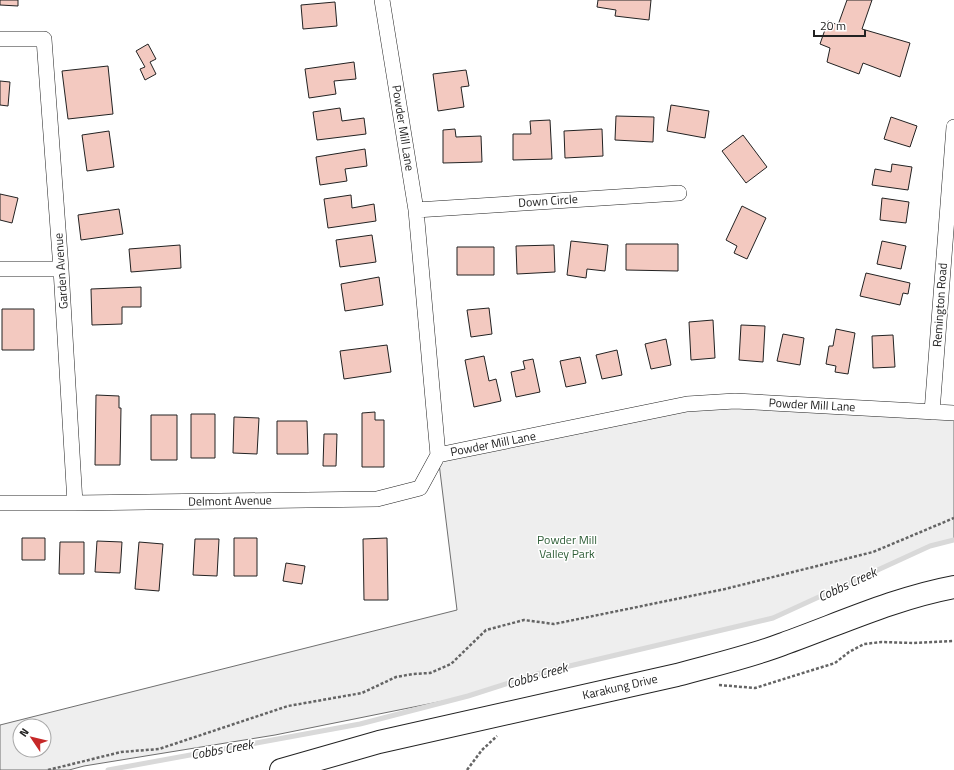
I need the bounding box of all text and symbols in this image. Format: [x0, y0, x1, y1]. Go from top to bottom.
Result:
scale bar [814, 12, 865, 38]
text: 20 m [820, 16, 846, 35]
street label: Powder Mill Lane [387, 84, 420, 172]
street label: Down Circle [518, 189, 578, 212]
street label: Garden Avenue [48, 232, 73, 310]
street label: Remington Road [927, 262, 952, 348]
street label: Powder Mill Lane [768, 393, 856, 416]
street label: Powder Mill Lane [448, 426, 537, 461]
street label: Delmont Avenue [188, 490, 272, 511]
park label: Powder Mill Valley Park [537, 530, 597, 563]
water label: Cobbs Creek [814, 561, 882, 606]
water label: Cobbs Creek [504, 656, 572, 693]
street label: Karakung Drive [580, 669, 659, 704]
north arrow [12, 718, 52, 758]
text: N [15, 725, 33, 740]
water label: Cobbs Creek [189, 733, 257, 764]

